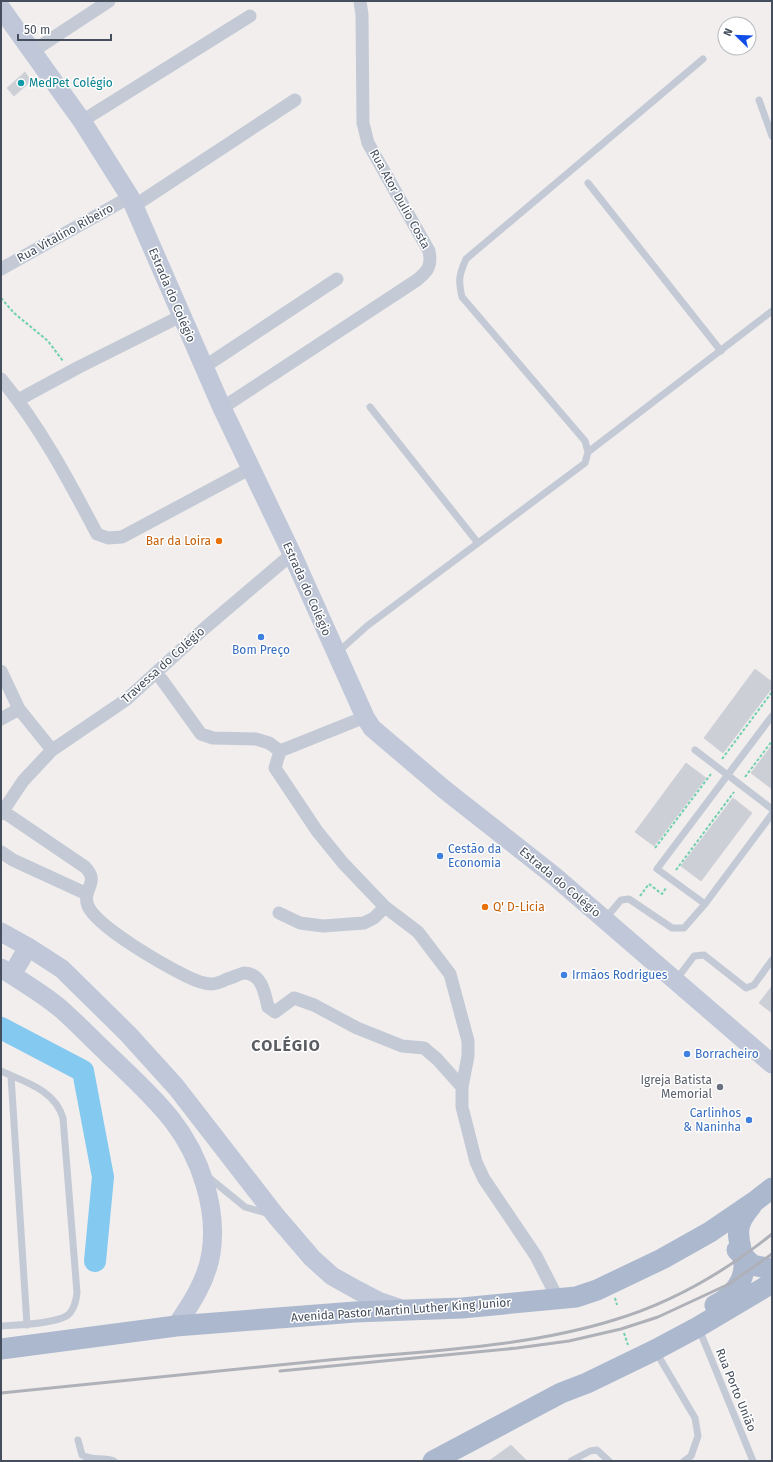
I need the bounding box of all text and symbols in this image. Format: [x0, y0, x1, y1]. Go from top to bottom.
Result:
scale bar [18, 16, 111, 42]
north arrow [717, 16, 757, 56]
text: 50 m [24, 23, 50, 37]
text: N [721, 26, 736, 38]
place label: MedPet Colégio [29, 76, 113, 90]
marker: MedPet Colégio [16, 78, 26, 88]
street label: Rua Ator Dulio Costa [367, 147, 433, 251]
street label: Rua Vitalino Ribeiro [14, 201, 116, 265]
street label: Estrada do Colégio [146, 246, 198, 344]
place label: Bar da Loira [146, 534, 211, 548]
marker: Bar da Loira [214, 536, 224, 546]
street label: Estrada do Colégio [280, 540, 334, 638]
street label: Travessa do Colégio [119, 624, 207, 706]
marker: Bom Preço [256, 632, 266, 642]
place label: Bom Preço [232, 643, 290, 657]
place label: Cestão da Economia [448, 842, 501, 870]
street label: Estrada do Colégio [517, 844, 603, 920]
marker: Cestão da Economia [435, 851, 445, 861]
place label: Q' D-Licia [493, 900, 545, 914]
marker: Q' D-Licia [480, 902, 490, 912]
place label: Irmãos Rodrigues [572, 968, 668, 982]
marker: Irmãos Rodrigues [559, 970, 569, 980]
district label: COLÉGIO [251, 1035, 321, 1055]
place label: Borracheiro [695, 1047, 759, 1061]
marker: Borracheiro [682, 1049, 692, 1059]
place label: Igreja Batista Memorial [640, 1073, 712, 1101]
marker: Igreja Batista Memorial [715, 1082, 725, 1092]
place label: Carlinhos & Naninha [683, 1106, 741, 1134]
marker: Carlinhos & Naninha [744, 1115, 754, 1125]
street label: Avenida Pastor Martin Luther King Junior [291, 1295, 512, 1325]
street label: Rua Porto União [713, 1346, 759, 1434]

